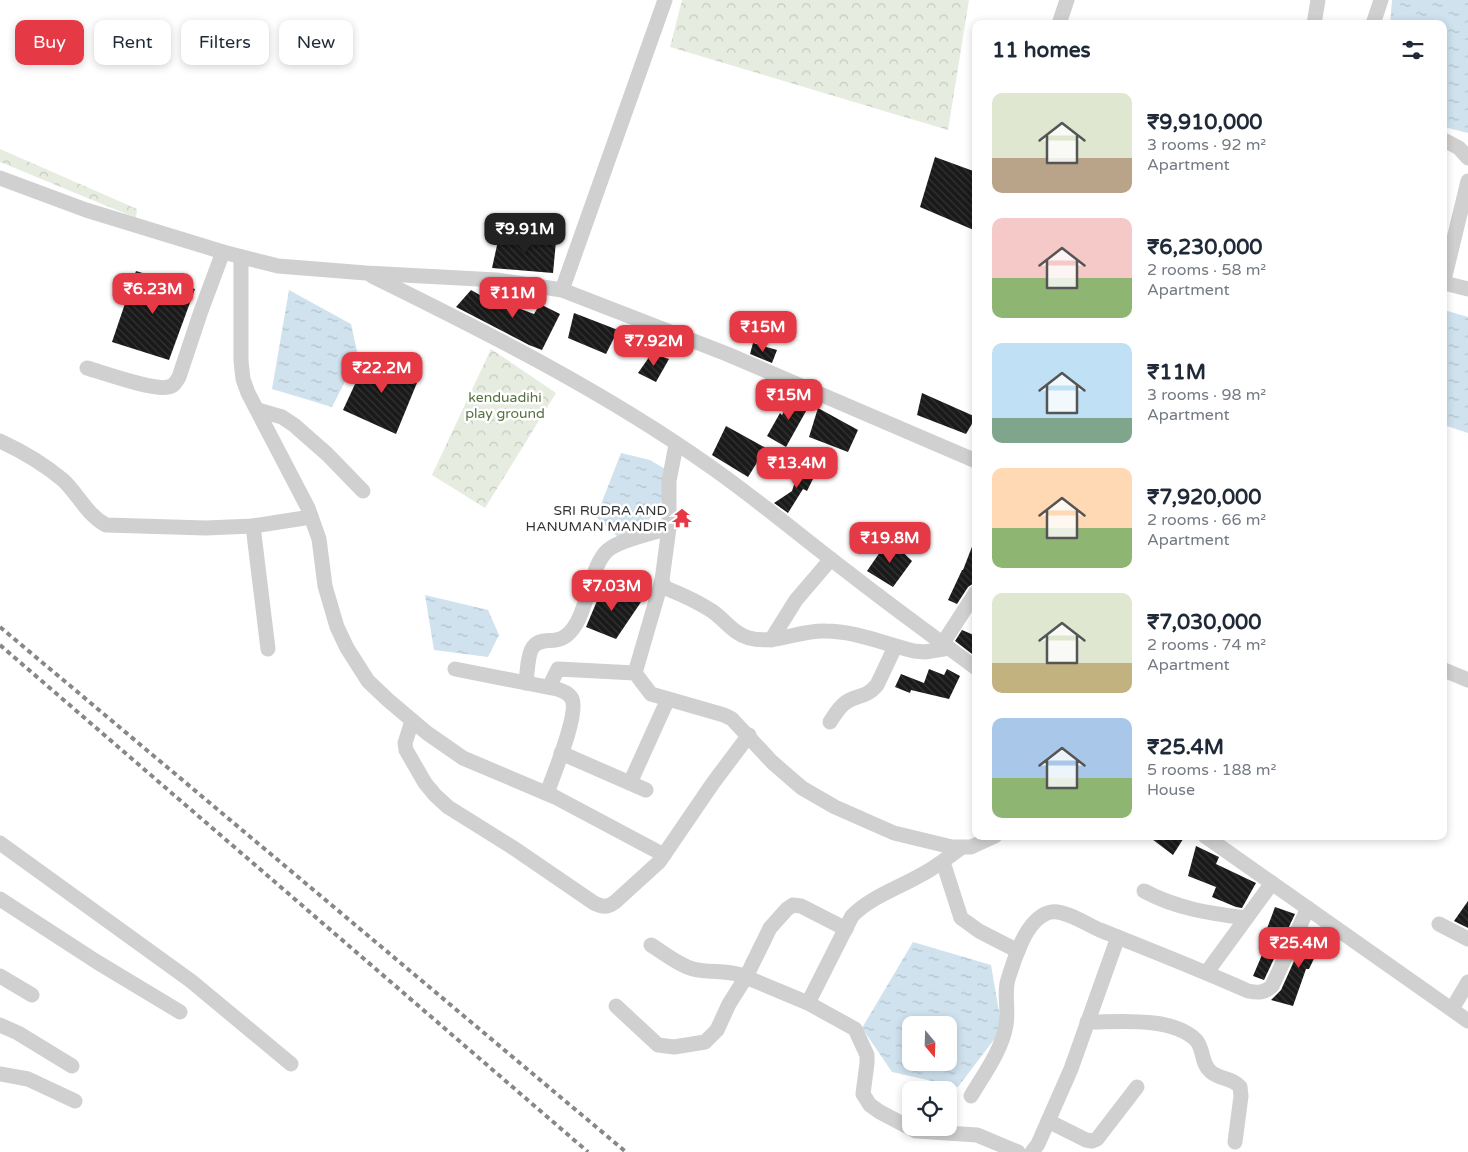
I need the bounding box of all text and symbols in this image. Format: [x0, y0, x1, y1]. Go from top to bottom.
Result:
chip: Buy [15, 20, 84, 65]
chip: Rent [94, 20, 171, 65]
chip: Filters [181, 20, 269, 65]
chip: New [279, 20, 353, 65]
icon: filters [1399, 36, 1427, 64]
text: 11 homes [992, 38, 1091, 63]
text: ₹9,910,000 [1147, 110, 1263, 135]
icon: home [1032, 113, 1092, 173]
text: 3 rooms · 92 m² [1147, 135, 1266, 155]
text: Apartment [1147, 155, 1230, 175]
pin: ₹9.91M [484, 212, 566, 255]
text: ₹9.91M [495, 219, 555, 239]
text: ₹6,230,000 [1147, 235, 1263, 260]
icon: home [1032, 238, 1092, 298]
text: 2 rooms · 58 m² [1147, 260, 1266, 280]
pin: ₹6.23M [112, 272, 194, 315]
pin: ₹11M [483, 276, 543, 319]
text: ₹6.23M [123, 279, 183, 299]
text: Apartment [1147, 280, 1230, 300]
text: ₹11M [491, 283, 535, 303]
pin: ₹15M [733, 310, 793, 353]
text: ₹15M [741, 317, 785, 337]
pin: ₹7.92M [613, 324, 695, 367]
text: ₹7.92M [625, 331, 683, 351]
pin: ₹22.2M [341, 352, 423, 394]
text: ₹22.2M [352, 358, 412, 378]
text: ₹11M [1147, 360, 1206, 385]
icon: home [1032, 363, 1092, 423]
pin: ₹15M [759, 378, 819, 421]
text: ₹15M [767, 385, 811, 405]
text: 3 rooms · 98 m² [1147, 385, 1266, 405]
park label: kenduadihi play ground [465, 389, 545, 422]
text: Apartment [1147, 405, 1230, 425]
pin: ₹13.4M [756, 446, 838, 489]
text: ₹13.4M [768, 453, 826, 473]
text: ₹7,920,000 [1147, 485, 1261, 510]
icon: home [1032, 488, 1092, 548]
place label: SRI RUDRA AND HANUMAN MANDIR [526, 502, 667, 535]
temple icon: SRI RUDRA AND HANUMAN MANDIR [671, 507, 693, 529]
text: 2 rooms · 66 m² [1147, 510, 1266, 530]
pin: ₹19.8M [849, 522, 931, 564]
text: ₹19.8M [860, 528, 920, 548]
text: Apartment [1147, 530, 1230, 550]
pin: ₹7.03M [571, 570, 653, 612]
text: ₹7.03M [583, 576, 641, 596]
text: ₹7,030,000 [1147, 610, 1261, 635]
icon: home [1032, 613, 1092, 673]
text: 2 rooms · 74 m² [1147, 635, 1266, 655]
text: Apartment [1147, 655, 1230, 675]
text: ₹25.4M [1147, 735, 1224, 760]
icon: home [1032, 738, 1092, 798]
text: 5 rooms · 188 m² [1147, 760, 1276, 780]
text: House [1147, 780, 1195, 800]
pin: ₹25.4M [1258, 926, 1340, 969]
text: ₹25.4M [1270, 933, 1328, 953]
north arrow [902, 1016, 958, 1071]
map controls [902, 1016, 957, 1136]
button: locate [902, 1081, 957, 1136]

